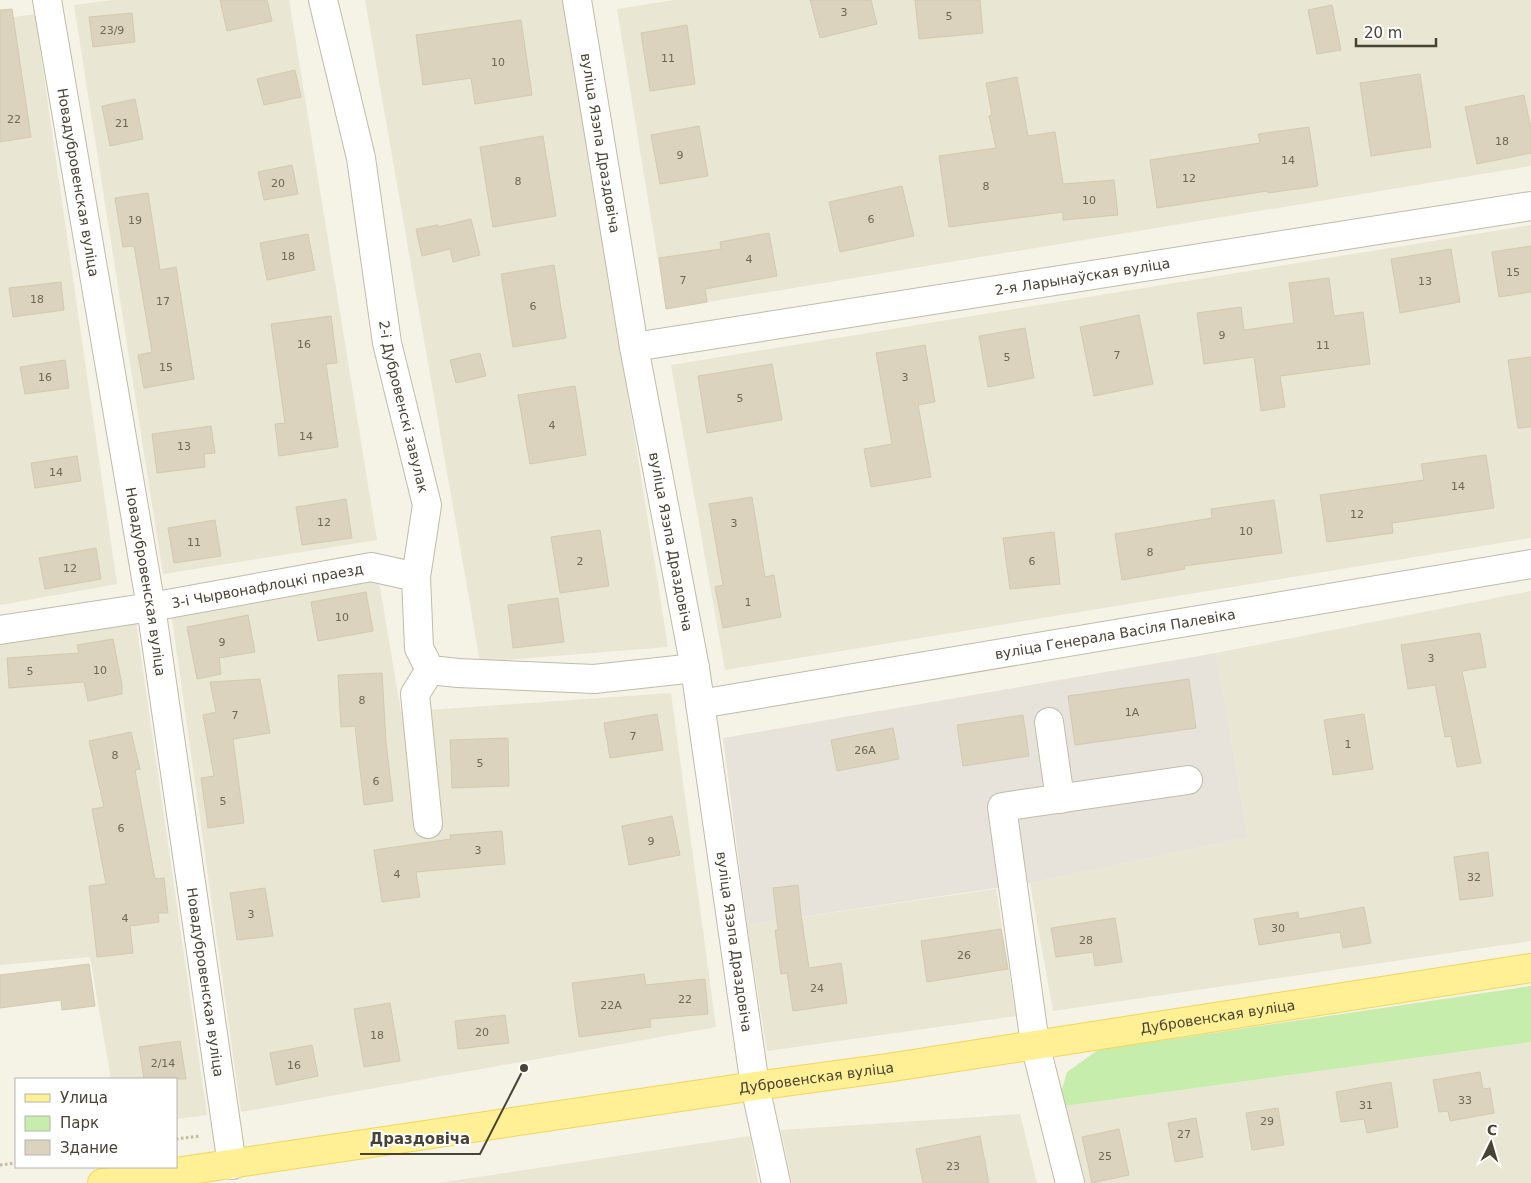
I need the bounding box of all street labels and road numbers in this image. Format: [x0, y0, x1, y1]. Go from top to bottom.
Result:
street label: вуліца Язэпа Драздовіча [578, 52, 623, 234]
street label: Новадубровенская вуліца [54, 87, 102, 278]
street label: 2-я Ларынаўская вуліца [994, 255, 1171, 298]
street label: 2-і Дубровенскі завулак [376, 319, 432, 495]
street label: вуліца Язэпа Драздовіча [646, 451, 696, 633]
street label: Новадубровенская вуліца [123, 486, 169, 677]
street label: 3-і Чырвонафлоцкі праезд [170, 561, 365, 611]
street label: вуліца Генерала Васіля Палевіка [994, 606, 1237, 662]
street label: вуліца Язэпа Драздовіча [713, 850, 755, 1033]
street label: Новадубровенская вуліца [184, 886, 227, 1078]
street label: Дубровенская вуліца [1139, 997, 1296, 1037]
street label: Дубровенская вуліца [738, 1059, 895, 1096]

